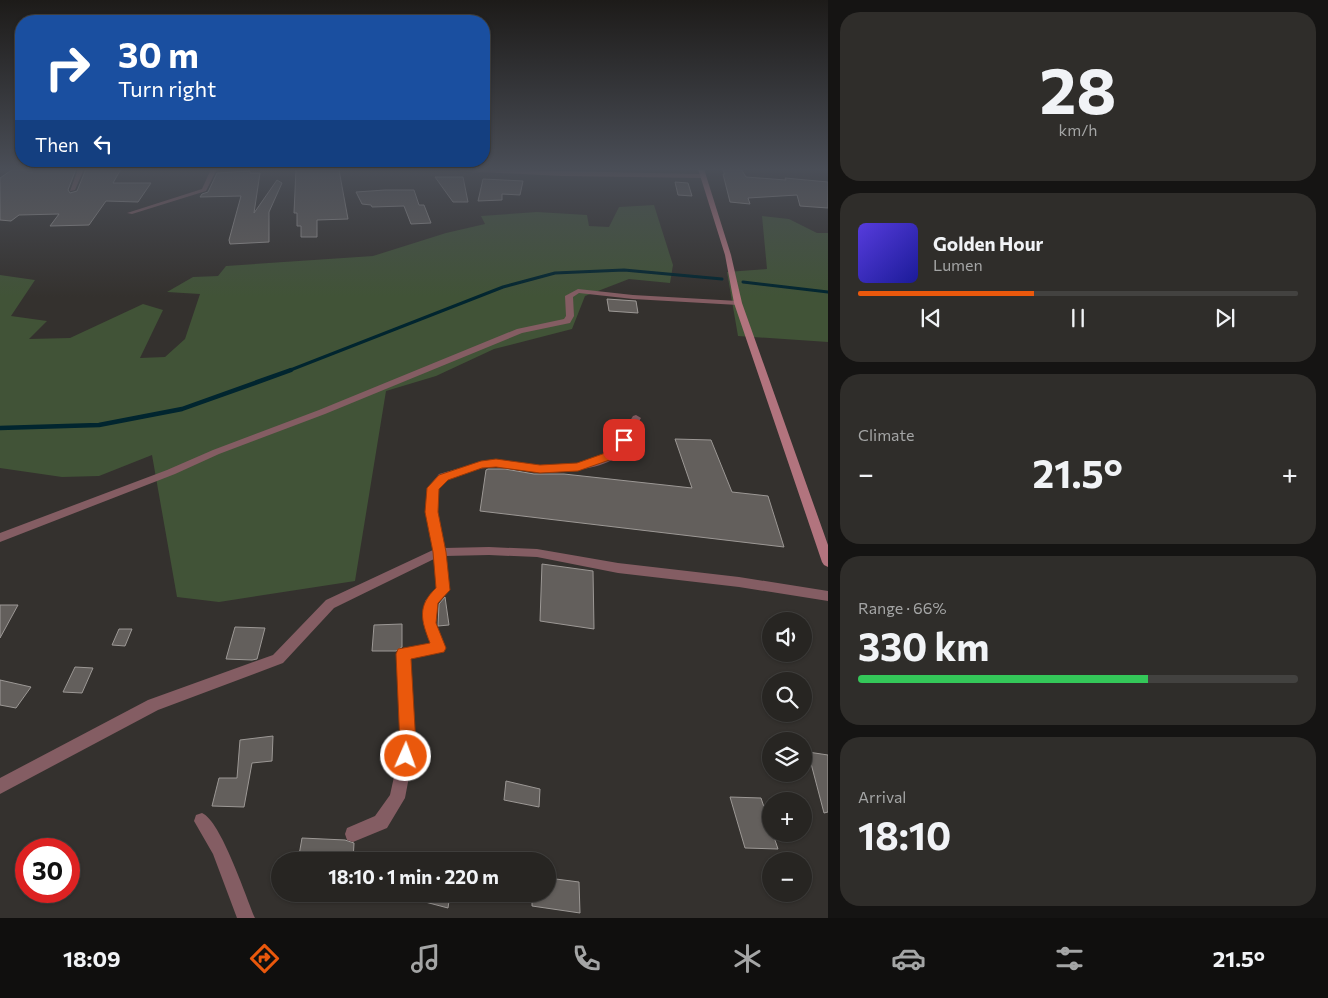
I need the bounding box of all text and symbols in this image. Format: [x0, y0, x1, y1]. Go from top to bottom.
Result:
text: 30 m [118, 32, 199, 75]
icon: right [35, 35, 100, 100]
text: 28 [1040, 48, 1116, 127]
text: Turn right [118, 75, 216, 102]
text: km/h [1059, 120, 1097, 139]
icon: left [89, 130, 117, 158]
text: Then [35, 133, 79, 156]
text: Golden Hour [933, 232, 1043, 255]
text: Lumen [933, 255, 983, 274]
icon: previous [917, 304, 945, 332]
icon: pause [1064, 304, 1092, 332]
icon: next [1211, 304, 1239, 332]
pin [603, 419, 645, 461]
text: Climate [858, 425, 914, 444]
icon: arrive [610, 426, 638, 454]
text: 21.5° [1033, 449, 1123, 496]
text: − [858, 456, 874, 490]
text: + [1282, 456, 1298, 490]
text: Range · 66% [858, 598, 947, 617]
map controls [762, 612, 812, 902]
button: sound [762, 612, 812, 662]
text: 330 km [858, 622, 990, 669]
button: search [762, 672, 812, 722]
position arrow [379, 729, 431, 781]
button: layers [762, 732, 812, 782]
text: Arrival [858, 787, 906, 806]
button: + [762, 792, 812, 842]
text: 18:10 [858, 811, 951, 858]
speed limit sign: 30 [15, 838, 80, 903]
button: − [762, 852, 812, 902]
text: 18:10 · 1 min · 220 m [328, 865, 499, 888]
icon: directions [247, 941, 282, 976]
icon: music [408, 941, 443, 976]
icon: phone [569, 941, 604, 976]
icon: climate [730, 941, 765, 976]
icon: car [891, 941, 926, 976]
icon: filters [1052, 941, 1087, 976]
text: 18:09 [63, 945, 121, 972]
text: 21.5° [1213, 945, 1265, 972]

